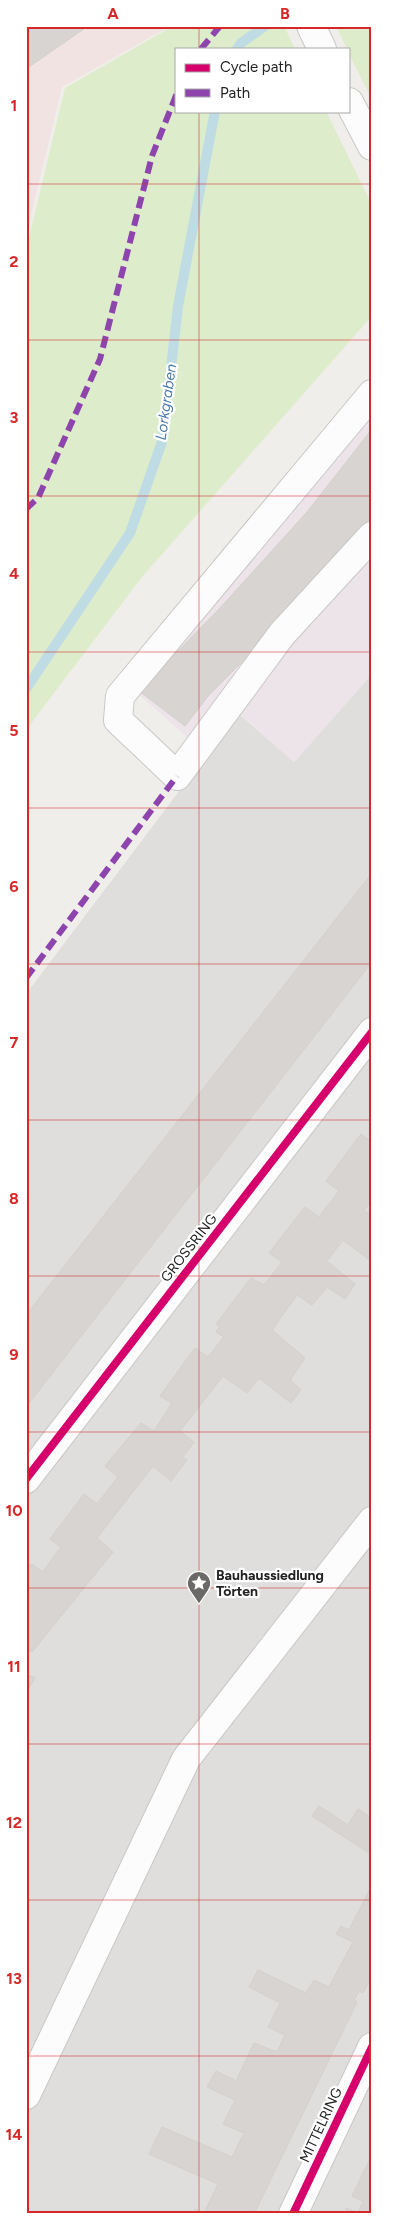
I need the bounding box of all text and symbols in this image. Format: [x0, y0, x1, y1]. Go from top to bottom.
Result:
text: A [107, 4, 119, 23]
text: B [280, 4, 290, 23]
legend [175, 48, 350, 112]
text: Cycle path [220, 58, 292, 76]
text: Path [220, 84, 250, 102]
text: 1 [11, 96, 17, 115]
text: 2 [9, 252, 19, 271]
water label: Lorkgraben [152, 363, 180, 441]
text: 3 [10, 408, 19, 427]
text: 4 [9, 564, 19, 583]
text: 5 [9, 721, 19, 740]
text: 6 [9, 877, 19, 896]
text: 7 [10, 1033, 19, 1052]
text: 8 [9, 1189, 19, 1208]
street label: GROSSRING [157, 1210, 221, 1285]
text: 9 [9, 1345, 19, 1364]
text: 10 [5, 1501, 23, 1520]
place label: Bauhaussiedlung Törten [216, 1567, 324, 1600]
place icon: Bauhaussiedlung Törten [186, 1570, 212, 1604]
text: 11 [7, 1657, 21, 1676]
text: 12 [6, 1813, 22, 1832]
text: 13 [6, 1969, 22, 1988]
street label: MITTELRING [296, 2085, 346, 2165]
text: 14 [6, 2125, 22, 2144]

